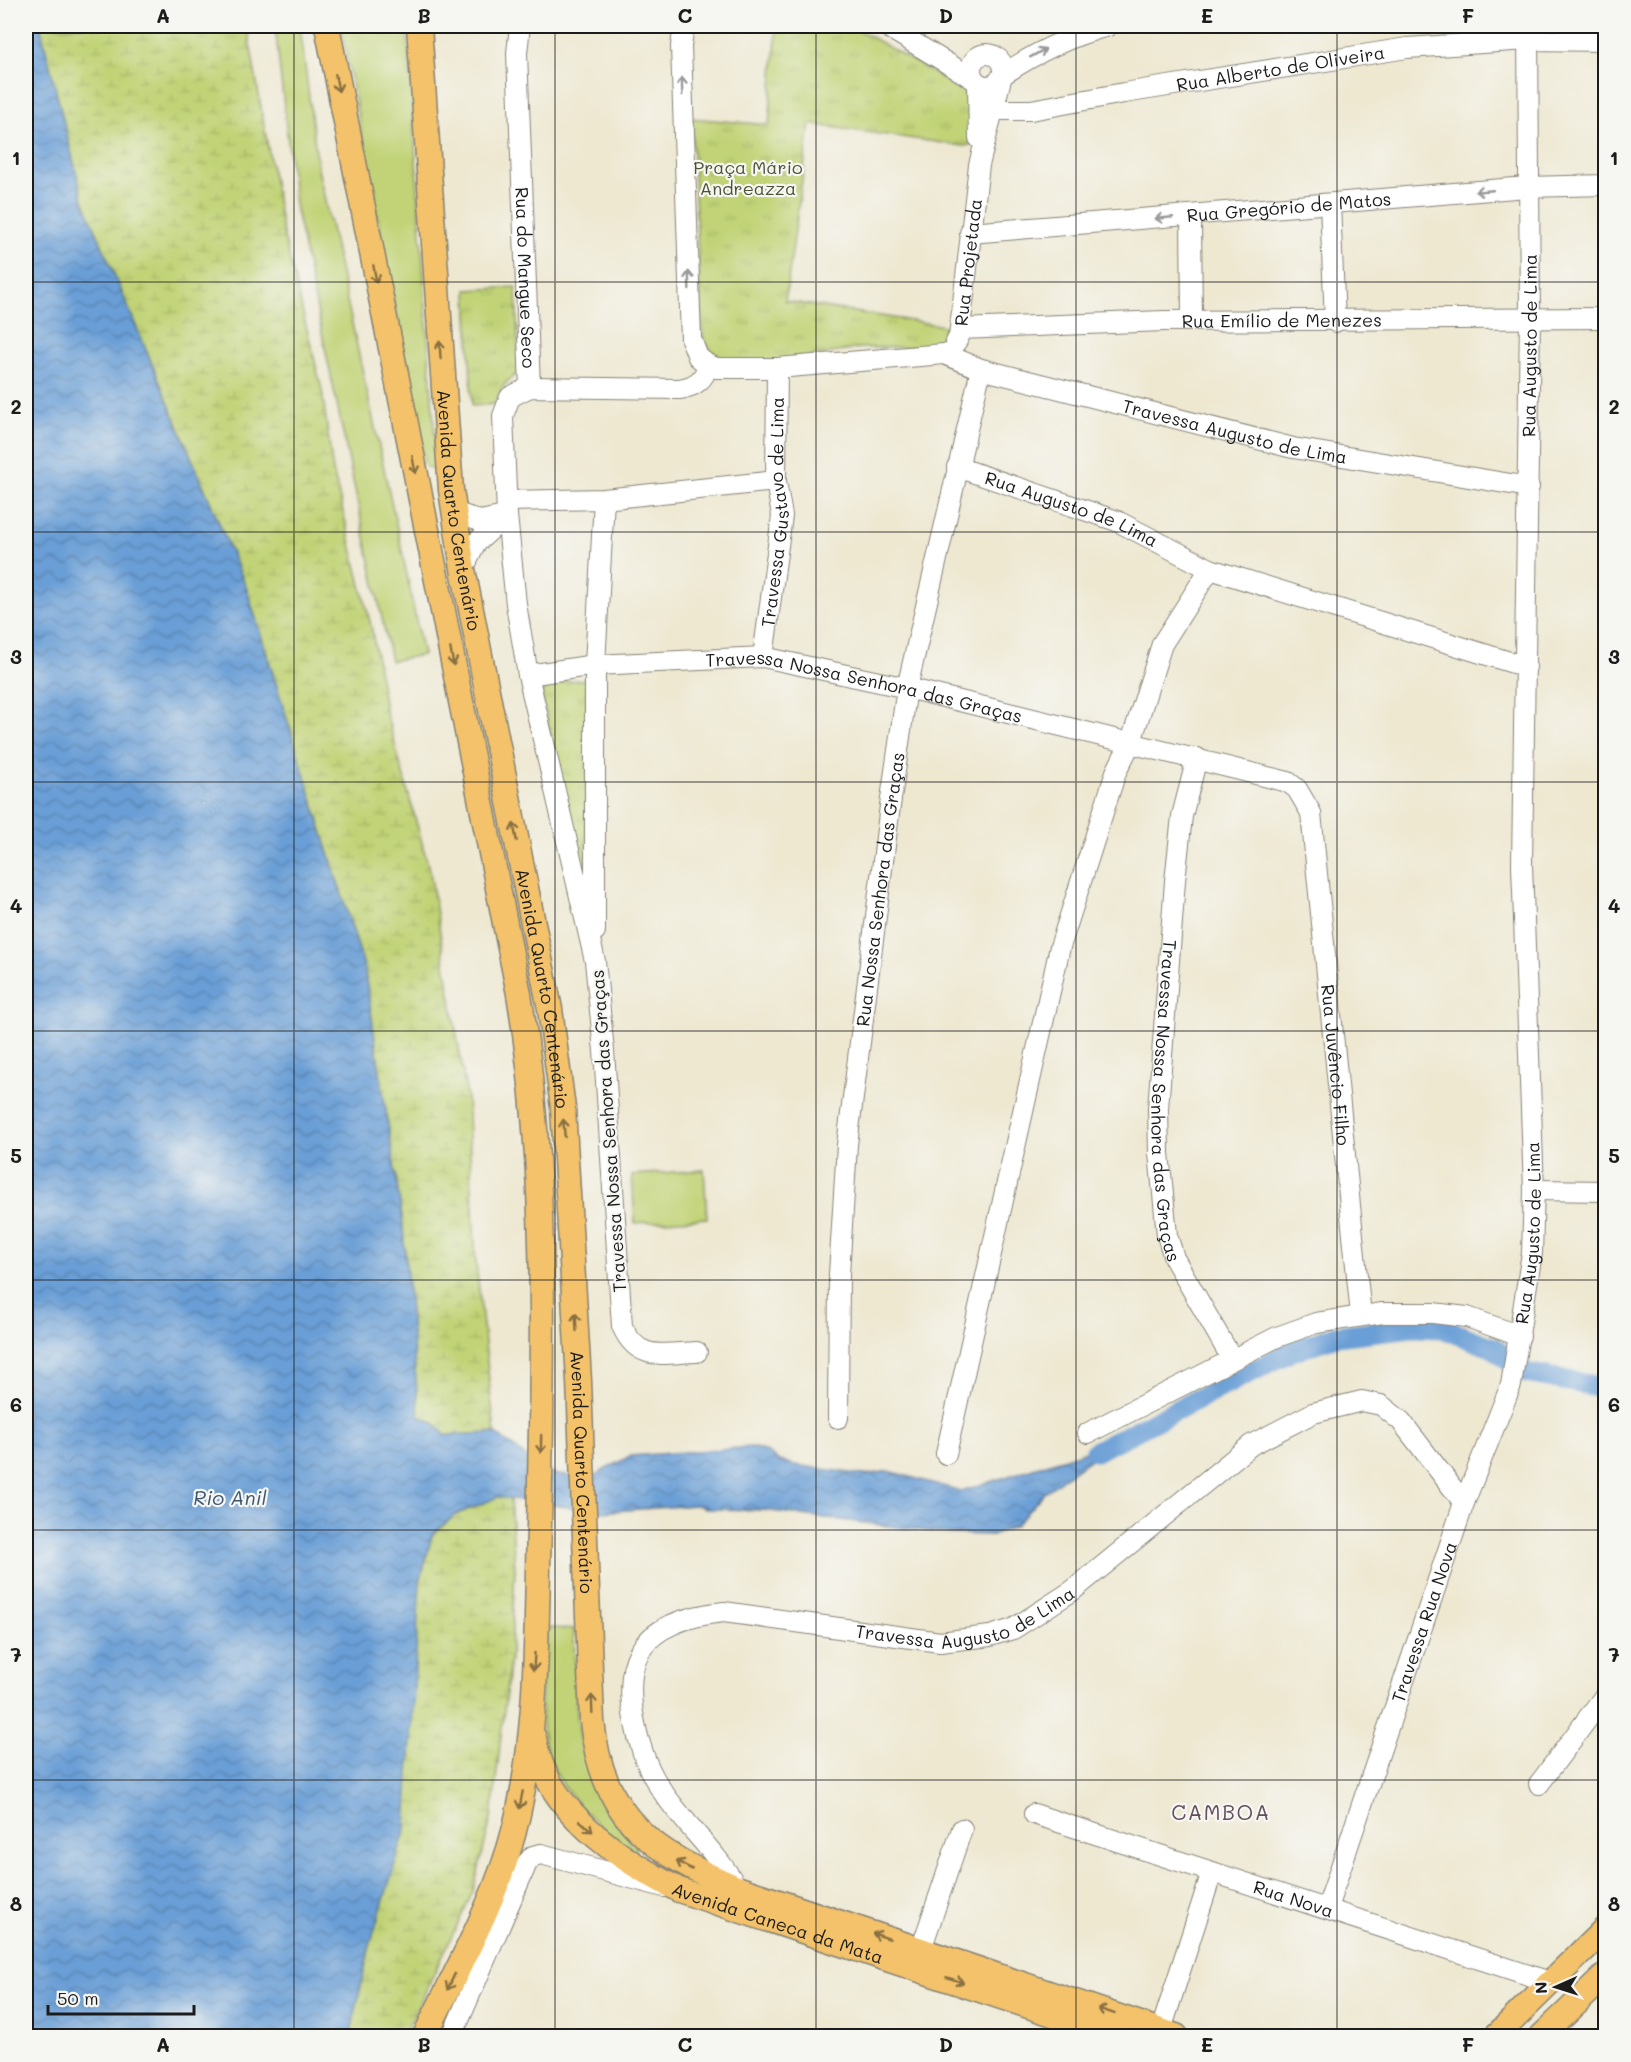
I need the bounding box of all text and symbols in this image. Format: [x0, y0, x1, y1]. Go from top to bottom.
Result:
text: A [156, 2, 170, 28]
text: B [417, 2, 431, 28]
text: C [678, 2, 693, 28]
text: D [939, 2, 953, 28]
text: E [1201, 2, 1213, 28]
text: F [1462, 2, 1475, 28]
street label: Rua Alberto de Oliveira [1175, 40, 1386, 97]
one-way arrow [1029, 47, 1046, 59]
one-way arrow [332, 73, 343, 92]
one-way arrow [677, 76, 688, 96]
text: 1 [12, 144, 20, 170]
text: 1 [1610, 144, 1618, 170]
park label: Praça Mário Andreazza [693, 155, 803, 200]
street label: Rua do Mangue Seco [510, 186, 541, 369]
street label: Rua Gregório de Matos [1186, 186, 1392, 227]
one-way arrow [1475, 186, 1495, 197]
street label: Rua Projetada [948, 197, 987, 327]
one-way arrow [1155, 213, 1175, 224]
street label: Rua Augusto de Lima [1516, 254, 1542, 437]
one-way arrow [370, 264, 381, 284]
one-way arrow [684, 271, 695, 291]
street label: Rua Emílio de Menezes [1182, 308, 1382, 333]
one-way arrow [435, 340, 446, 360]
street label: Avenida Quarto Centenário [432, 389, 487, 633]
text: 2 [10, 393, 22, 419]
street label: Travessa Augusto de Lima [1120, 393, 1349, 469]
text: 2 [1608, 393, 1620, 419]
street label: Travessa Gustavo de Lima [755, 397, 794, 629]
one-way arrow [409, 455, 420, 475]
street label: Rua Augusto de Lima [982, 465, 1162, 552]
text: 3 [10, 643, 22, 669]
text: 3 [1608, 643, 1620, 669]
street label: Travessa Nossa Senhora das Graças [705, 645, 1025, 728]
one-way arrow [447, 646, 458, 666]
street label: Rua Nossa Senhora das Graças [850, 751, 910, 1028]
one-way arrow [509, 823, 521, 842]
street label: Avenida Quarto Centenário [510, 866, 575, 1110]
text: 4 [10, 892, 23, 918]
text: 4 [1608, 892, 1621, 918]
street label: Travessa Nossa Senhora das Graças [1146, 939, 1186, 1265]
street label: Travessa Nossa Senhora das Graças [585, 969, 631, 1293]
street label: Rua Juvêncio Filho [1316, 983, 1356, 1147]
one-way arrow [559, 1118, 570, 1138]
street label: Rua Augusto de Lima [1509, 1141, 1546, 1326]
text: 5 [10, 1142, 22, 1168]
text: 5 [1608, 1142, 1620, 1168]
one-way arrow [570, 1313, 581, 1333]
street label: Avenida Quarto Centenário [565, 1350, 599, 1594]
text: 6 [10, 1391, 22, 1417]
text: 6 [1608, 1391, 1620, 1417]
one-way arrow [535, 1433, 546, 1453]
water label: Rio Anil [193, 1484, 267, 1510]
street label: Travessa Rua Nova [1385, 1538, 1462, 1706]
street label: Travessa Augusto de Lima [854, 1581, 1079, 1654]
text: 7 [10, 1641, 22, 1667]
text: 7 [1608, 1641, 1620, 1667]
one-way arrow [528, 1651, 539, 1671]
one-way arrow [586, 1695, 597, 1715]
one-way arrow [515, 1790, 526, 1810]
district label: CAMBOA [1171, 1798, 1271, 1825]
one-way arrow [578, 1819, 593, 1833]
one-way arrow [676, 1859, 693, 1871]
street label: Rua Nova [1250, 1874, 1337, 1923]
street label: Avenida Caneca da Mata [668, 1876, 887, 1969]
text: 8 [10, 1890, 22, 1916]
text: 8 [1608, 1890, 1620, 1916]
one-way arrow [872, 1929, 891, 1940]
north arrow [1526, 1957, 1586, 2017]
one-way arrow [444, 1972, 456, 1990]
one-way arrow [945, 1975, 964, 1986]
scale bar [48, 1978, 194, 2016]
text: N [1530, 1981, 1551, 1994]
text: 50 m [57, 1986, 99, 2010]
one-way arrow [1097, 2005, 1116, 2016]
text: A [156, 2031, 170, 2057]
text: B [417, 2031, 431, 2057]
text: C [678, 2031, 693, 2057]
text: D [939, 2031, 953, 2057]
text: E [1201, 2031, 1213, 2057]
text: F [1462, 2031, 1475, 2057]

